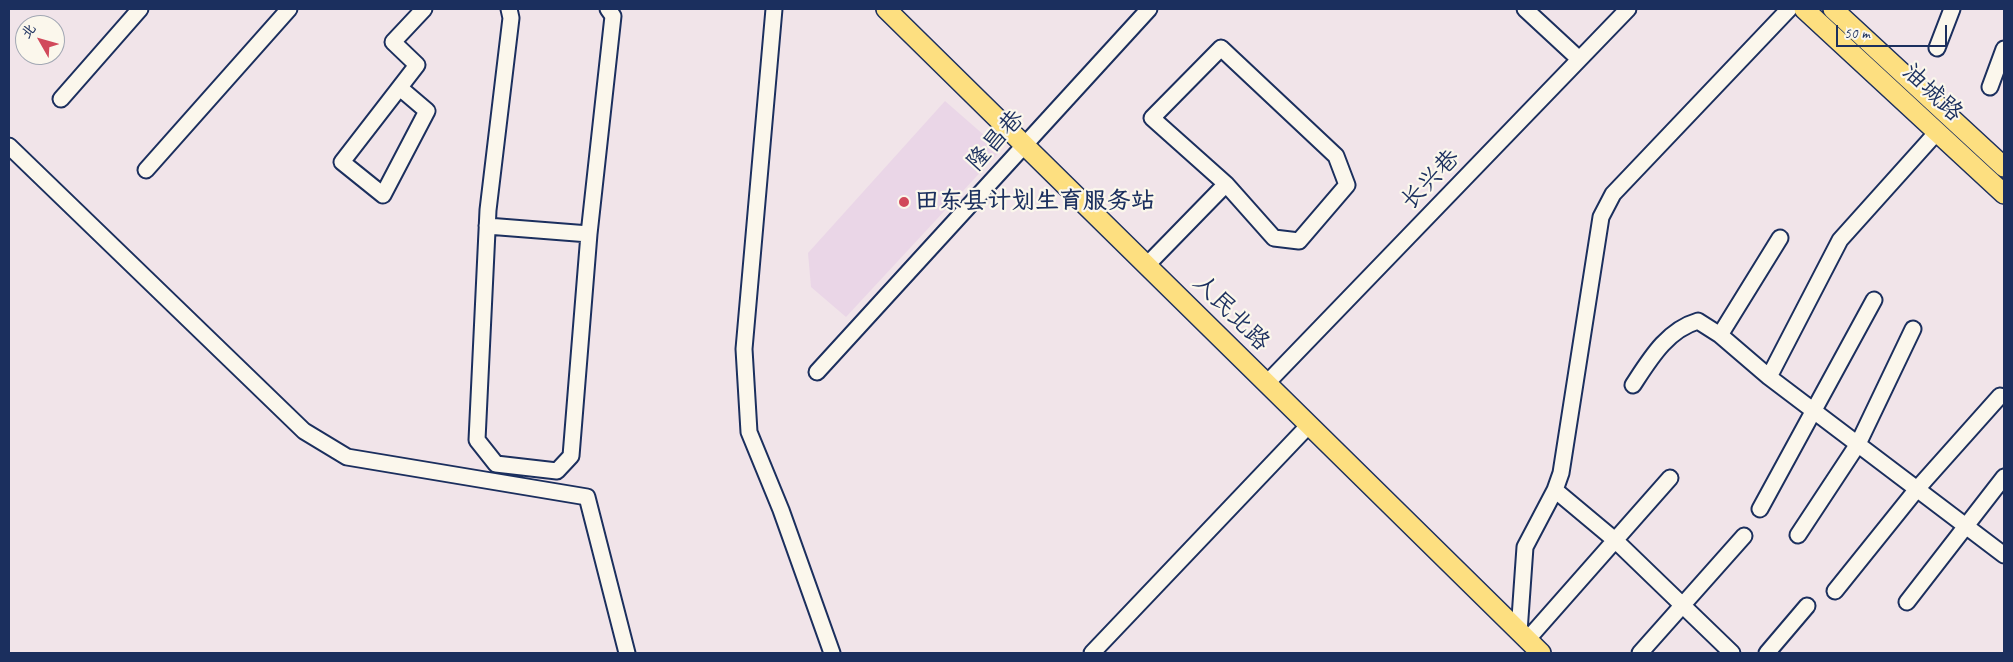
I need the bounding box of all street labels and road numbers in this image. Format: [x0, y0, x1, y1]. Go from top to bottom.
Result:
street label: 油城路 [1896, 58, 1968, 128]
street label: 隆昌巷 [961, 105, 1031, 177]
street label: 长兴巷 [1396, 144, 1466, 216]
street label: 人民北路 [1187, 269, 1275, 357]

